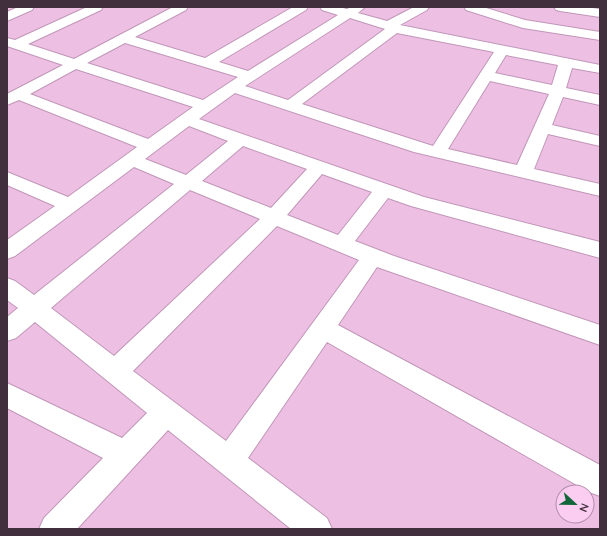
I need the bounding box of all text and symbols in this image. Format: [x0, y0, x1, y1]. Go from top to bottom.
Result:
north arrow [555, 484, 595, 524]
text: N [576, 501, 592, 514]

